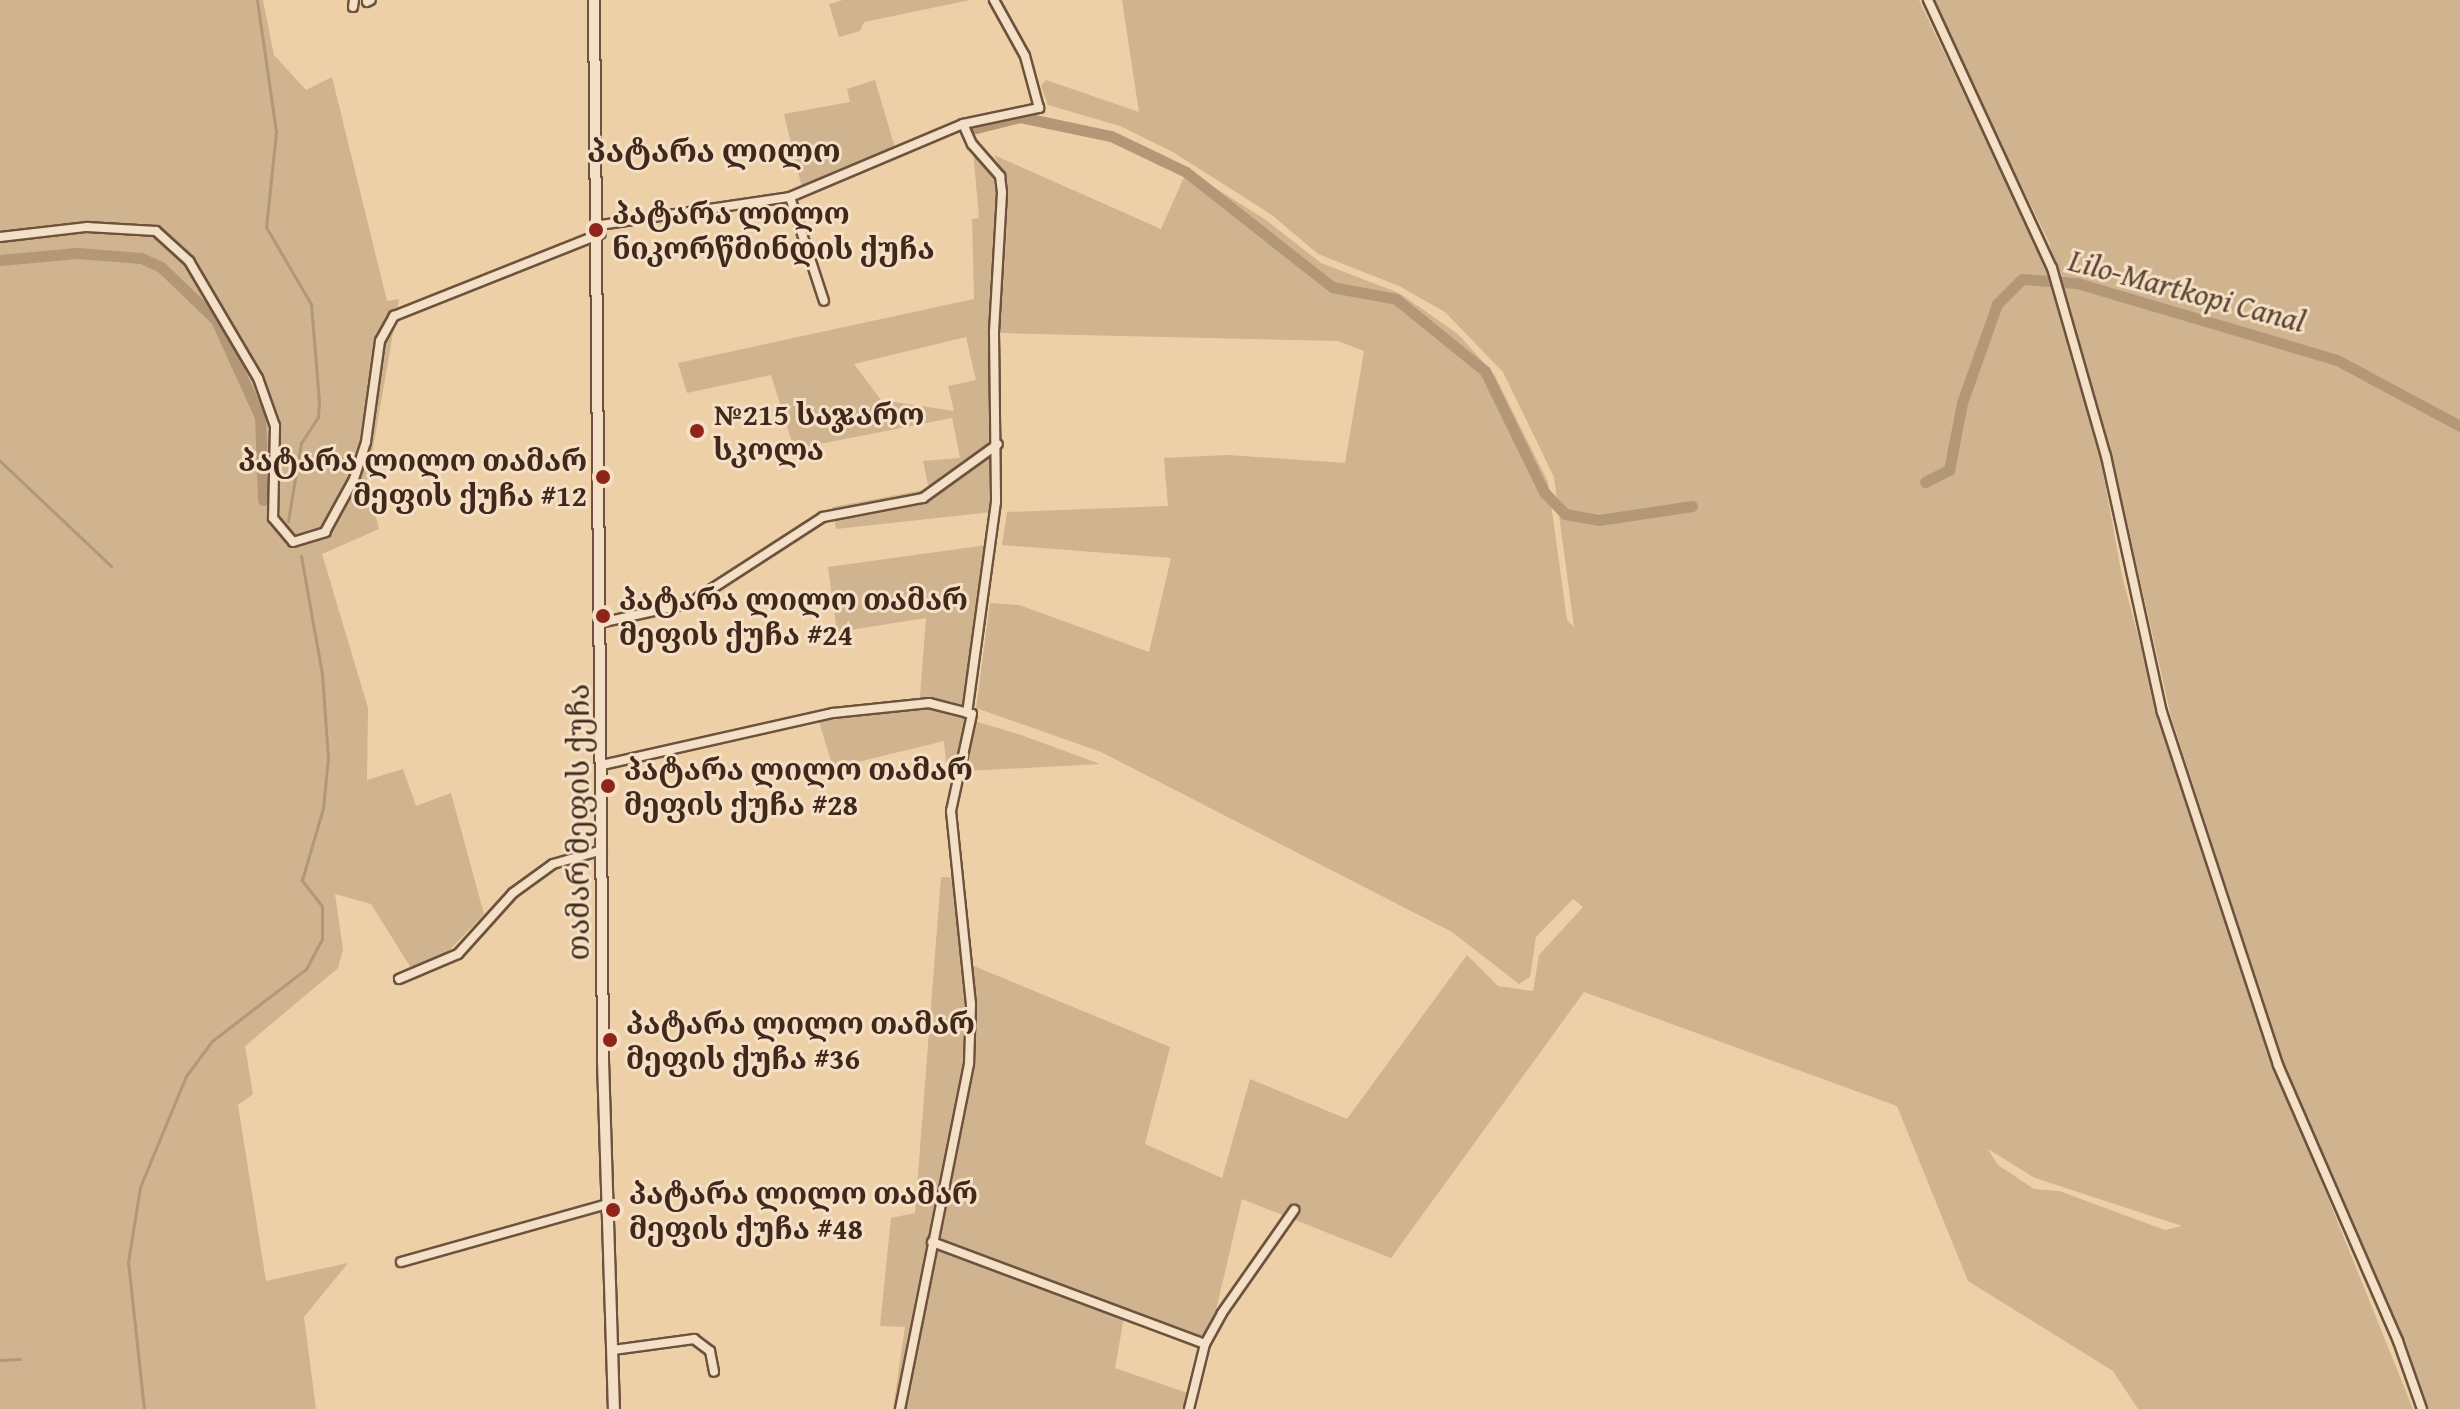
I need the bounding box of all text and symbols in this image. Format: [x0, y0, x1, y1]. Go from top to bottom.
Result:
district label: პატარა ლილო [587, 132, 841, 170]
place label: პატარა ლილო ნიკორწმინდის ქუჩა [612, 195, 935, 266]
marker: პატარა ლილო ნიკორწმინდის ქუჩა [587, 221, 605, 239]
water label: Lilo-Martkopi Canal [2065, 241, 2309, 341]
place label: №215 საჯარო სკოლა [713, 396, 924, 466]
marker: №215 საჯარო სკოლა [688, 422, 706, 440]
place label: პატარა ლილო თამარ მეფის ქუჩა #12 [238, 442, 587, 512]
marker: პატარა ლილო თამარ მეფის ქუჩა #12 [594, 468, 612, 486]
place label: პატარა ლილო თამარ მეფის ქუჩა #24 [619, 581, 968, 652]
marker: პატარა ლილო თამარ მეფის ქუჩა #24 [594, 607, 612, 625]
street label: თამარ მეფის ქუჩა [560, 684, 596, 960]
place label: პატარა ლილო თამარ მეფის ქუჩა #28 [624, 751, 973, 822]
marker: პატარა ლილო თამარ მეფის ქუჩა #28 [599, 777, 617, 795]
place label: პატარა ლილო თამარ მეფის ქუჩა #36 [626, 1005, 975, 1076]
marker: პატარა ლილო თამარ მეფის ქუჩა #36 [601, 1031, 619, 1049]
place label: პატარა ლილო თამარ მეფის ქუჩა #48 [629, 1175, 978, 1246]
marker: პატარა ლილო თამარ მეფის ქუჩა #48 [604, 1201, 622, 1219]

